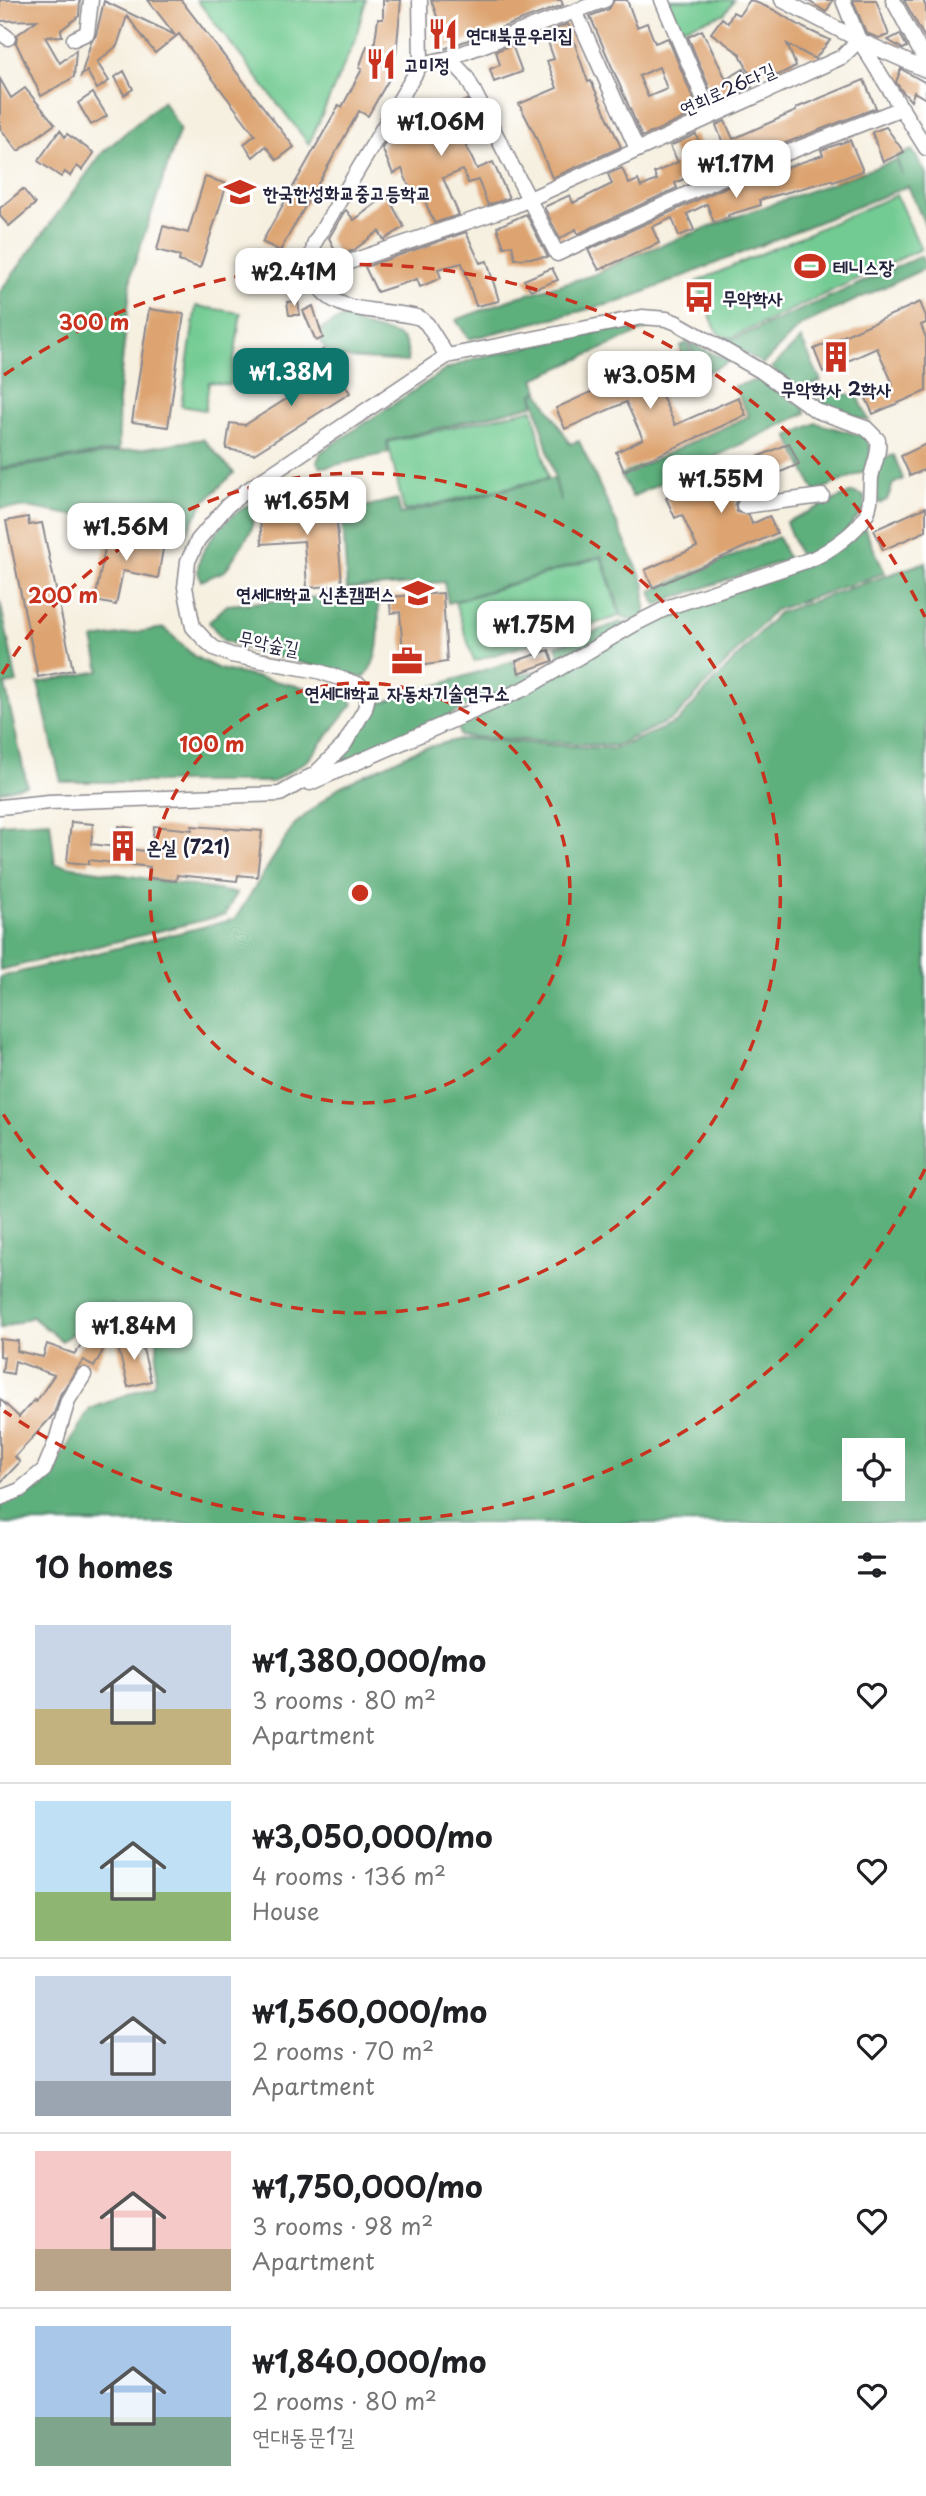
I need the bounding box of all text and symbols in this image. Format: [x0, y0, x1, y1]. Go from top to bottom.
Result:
restaurant icon: 연대북문우리집 [426, 17, 460, 51]
place label: 연대북문우리집 [466, 20, 573, 48]
restaurant icon: 고미정 [364, 47, 398, 81]
place label: 고미정 [404, 50, 450, 78]
street label: 연희로26다길 [674, 54, 780, 122]
pin: ₩1.06M [384, 99, 498, 158]
text: ₩1.06M [397, 103, 485, 138]
pin: ₩1.17M [679, 140, 793, 200]
text: ₩1.17M [698, 145, 774, 180]
school or university icon: 한국한성화교중고등학교 [223, 175, 257, 209]
place label: 한국한성화교중고등학교 [262, 178, 431, 206]
pin: ₩2.41M [237, 248, 351, 308]
sports icon: 테니스장 [793, 249, 827, 283]
place label: 테니스장 [833, 252, 895, 280]
text: ₩2.41M [251, 253, 337, 288]
bus stop icon: 무악학사 [682, 280, 716, 314]
place label: 무악학사 [722, 283, 783, 311]
text: 300 m [59, 305, 129, 337]
building icon: 무악학사 2학사 [819, 340, 853, 374]
pin: ₩1.38M [234, 348, 348, 408]
pin: ₩3.05M [593, 352, 707, 411]
text: ₩1.38M [249, 353, 333, 388]
text: ₩3.05M [604, 356, 696, 391]
place label: 무악학사 2학사 [780, 374, 892, 402]
pin: ₩1.55M [664, 456, 778, 515]
text: ₩1.55M [678, 460, 764, 495]
pin: ₩1.65M [250, 477, 364, 537]
text: ₩1.65M [264, 482, 350, 517]
pin: ₩1.56M [69, 504, 183, 563]
text: ₩1.56M [83, 508, 169, 543]
school or university icon: 연세대학교 신촌캠퍼스 [401, 576, 435, 610]
text: 200 m [28, 578, 98, 610]
place label: 연세대학교 신촌캠퍼스 [236, 579, 395, 607]
pin: ₩1.75M [477, 602, 591, 661]
text: ₩1.75M [493, 606, 575, 641]
street label: 무악숲길 [236, 622, 302, 662]
office icon: 연세대학교 자동차기술연구소 [390, 644, 424, 678]
place label: 연세대학교 자동차기술연구소 [305, 678, 509, 706]
text: 100 m [179, 727, 245, 759]
building icon: 온실 (721) [106, 829, 140, 863]
place label: 온실 (721) [146, 832, 230, 860]
centre of rings [348, 881, 372, 905]
pin: ₩1.84M [77, 1302, 191, 1362]
text: ₩1.84M [92, 1307, 176, 1342]
map controls [842, 1438, 905, 1501]
button: locate [842, 1438, 905, 1501]
text: 10 homes [35, 1543, 173, 1588]
icon: filters [853, 1546, 891, 1584]
text: ₩1,380,000/mo [252, 1637, 486, 1682]
icon: home [91, 1653, 175, 1737]
icon: heart [853, 1676, 891, 1714]
text: 3 rooms · 80 m² [252, 1682, 436, 1717]
text: Apartment [252, 1717, 375, 1752]
text: ₩3,050,000/mo [252, 1813, 493, 1858]
icon: home [91, 1829, 175, 1913]
icon: heart [853, 1852, 891, 1890]
text: 4 rooms · 136 m² [252, 1858, 446, 1893]
text: House [252, 1893, 319, 1928]
text: ₩1,560,000/mo [252, 1988, 487, 2033]
icon: home [91, 2004, 175, 2088]
icon: heart [853, 2027, 891, 2065]
text: 2 rooms · 70 m² [252, 2033, 434, 2068]
text: Apartment [252, 2068, 375, 2103]
text: ₩1,750,000/mo [252, 2163, 483, 2208]
icon: home [91, 2179, 175, 2263]
icon: heart [853, 2202, 891, 2240]
text: 3 rooms · 98 m² [252, 2208, 433, 2243]
text: Apartment [252, 2243, 375, 2278]
text: ₩1,840,000/mo [252, 2338, 486, 2383]
icon: home [91, 2354, 175, 2438]
icon: heart [853, 2377, 891, 2415]
text: 2 rooms · 80 m² [252, 2383, 437, 2418]
text: 연대동문1길 [252, 2418, 355, 2453]

